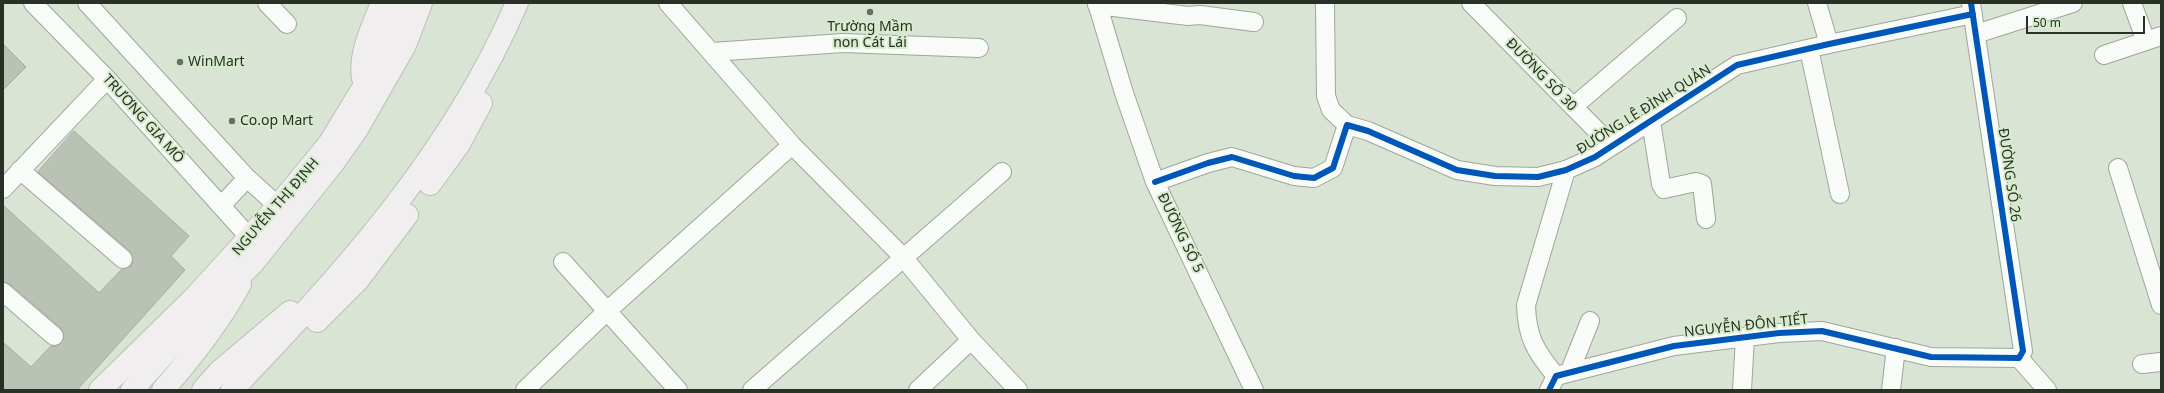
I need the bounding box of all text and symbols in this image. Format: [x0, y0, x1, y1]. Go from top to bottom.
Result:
marker: Trường Mầm non Cát Lái [865, 7, 875, 17]
scale bar [2028, 8, 2147, 34]
text: 50 m [2033, 14, 2061, 31]
place label: Trường Mầm non Cát Lái [827, 19, 913, 52]
street label: ĐƯỜNG SỐ 30 [1502, 35, 1580, 115]
place label: WinMart [188, 54, 245, 70]
marker: WinMart [175, 57, 185, 67]
street label: ĐƯỜNG LÊ ĐÌNH QUẢN [1574, 62, 1714, 158]
street label: TRƯƠNG GIA MÔ [99, 71, 187, 167]
place label: Co.op Mart [240, 113, 313, 129]
marker: Co.op Mart [227, 116, 237, 126]
street label: ĐƯỜNG SỐ 26 [1994, 127, 2024, 223]
street label: NGUYỄN THỊ ĐỊNH [229, 155, 323, 259]
street label: ĐƯỜNG SỐ 5 [1153, 190, 1207, 276]
street label: NGUYỄN ĐÔN TIẾT [1683, 311, 1809, 341]

